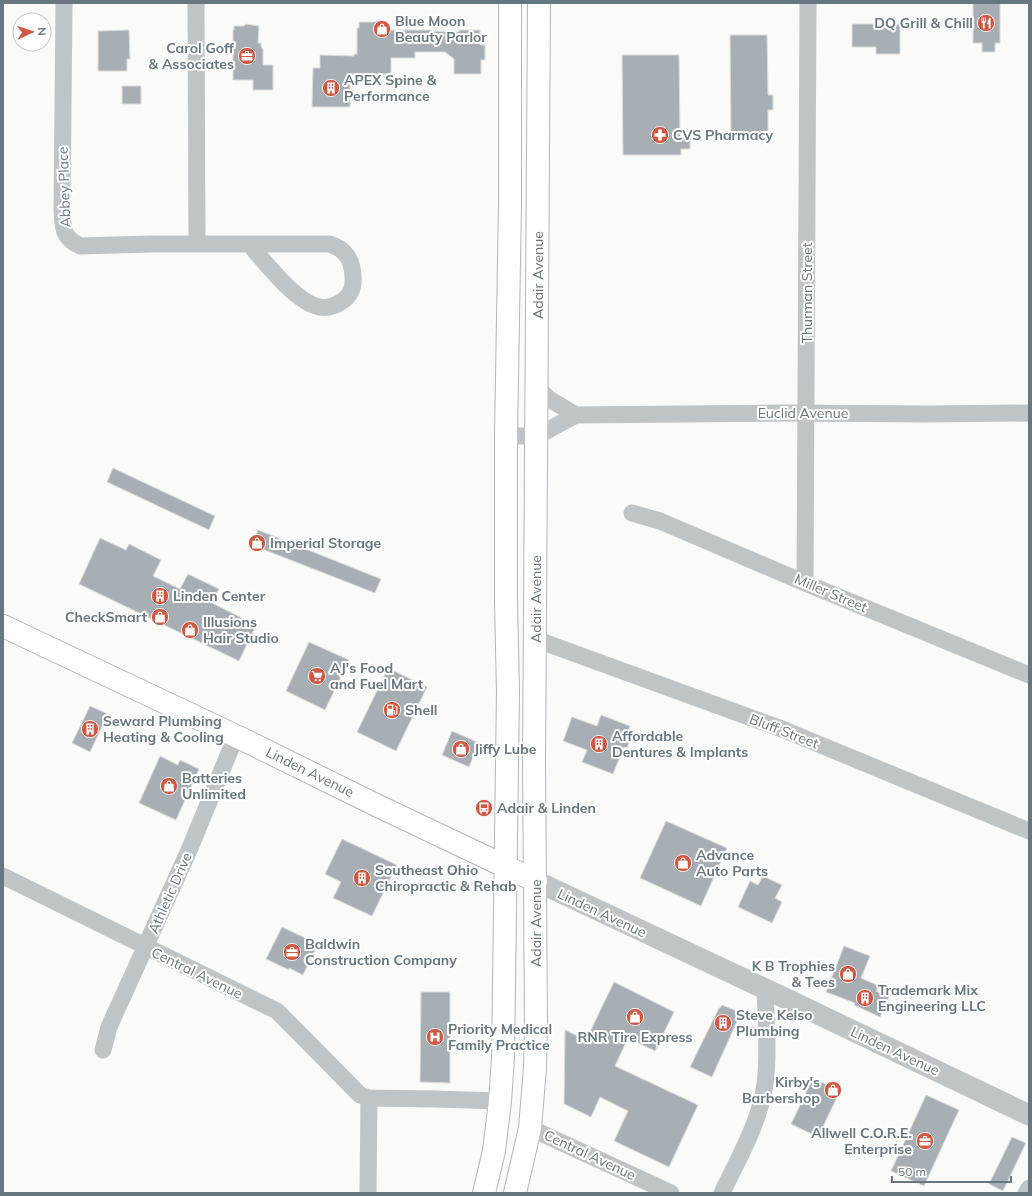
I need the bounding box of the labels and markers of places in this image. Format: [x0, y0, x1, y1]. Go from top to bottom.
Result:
place label: Blue Moon Beauty Parlor [395, 12, 487, 46]
restaurant icon: DQ Grill & Chill [976, 13, 996, 33]
place label: DQ Grill & Chill [874, 14, 973, 32]
shop icon: Blue Moon Beauty Parlor [372, 19, 392, 39]
place label: Carol Goff & Associates [149, 39, 235, 73]
office icon: Carol Goff & Associates [237, 46, 257, 66]
place label: APEX Spine & Performance [344, 71, 437, 105]
building icon: APEX Spine & Performance [321, 78, 341, 98]
pharmacy icon: CVS Pharmacy [650, 125, 670, 145]
place label: CVS Pharmacy [673, 126, 773, 144]
shop icon: Imperial Storage [247, 533, 267, 553]
place label: Imperial Storage [270, 534, 382, 552]
building icon: Linden Center [150, 586, 170, 606]
place label: Linden Center [173, 587, 266, 605]
shop icon: CheckSmart [150, 607, 170, 627]
place label: CheckSmart [65, 608, 148, 626]
place label: Illusions Hair Studio [203, 613, 279, 647]
shop icon: Illusions Hair Studio [180, 620, 200, 640]
place label: AJ's Food and Fuel Mart [330, 659, 424, 693]
supermarket icon: AJ's Food and Fuel Mart [307, 666, 327, 686]
fuel station icon: Shell [382, 700, 402, 720]
place label: Shell [405, 701, 437, 719]
place label: Seward Plumbing Heating & Cooling [103, 712, 224, 746]
building icon: Seward Plumbing Heating & Cooling [80, 719, 100, 739]
place label: Affordable Dentures & Implants [612, 727, 748, 761]
building icon: Affordable Dentures & Implants [589, 734, 609, 754]
shop icon: Jiffy Lube [451, 739, 471, 759]
place label: Jiffy Lube [474, 740, 537, 758]
place label: Batteries Unlimited [182, 769, 246, 803]
shop icon: Batteries Unlimited [159, 776, 179, 796]
bus stop icon: Adair & Linden [474, 798, 494, 818]
place label: Adair & Linden [497, 799, 596, 817]
place label: Advance Auto Parts [696, 846, 768, 880]
shop icon: Advance Auto Parts [673, 853, 693, 873]
place label: Southeast Ohio Chiropractic & Rehab [375, 861, 517, 895]
building icon: Southeast Ohio Chiropractic & Rehab [352, 868, 372, 888]
place label: Baldwin Construction Company [305, 935, 457, 969]
office icon: Baldwin Construction Company [282, 942, 302, 962]
place label: K B Trophies & Tees [752, 957, 835, 991]
shop icon: K B Trophies & Tees [838, 964, 858, 984]
place label: Trademark Mix Engineering LLC [878, 981, 986, 1015]
building icon: Trademark Mix Engineering LLC [855, 988, 875, 1008]
place label: Steve Kelso Plumbing [736, 1006, 813, 1040]
shop icon: RNR Tire Express [625, 1007, 645, 1027]
building icon: Steve Kelso Plumbing [713, 1013, 733, 1033]
place label: Priority Medical Family Practice [448, 1020, 552, 1054]
hospital icon: Priority Medical Family Practice [425, 1027, 445, 1047]
place label: RNR Tire Express [577, 1028, 693, 1046]
place label: Kirby's Barbershop [742, 1073, 820, 1107]
shop icon: Kirby's Barbershop [823, 1080, 843, 1100]
place label: Allwell C.O.R.E. Enterprise [811, 1124, 912, 1158]
office icon: Allwell C.O.R.E. Enterprise [915, 1131, 935, 1151]

